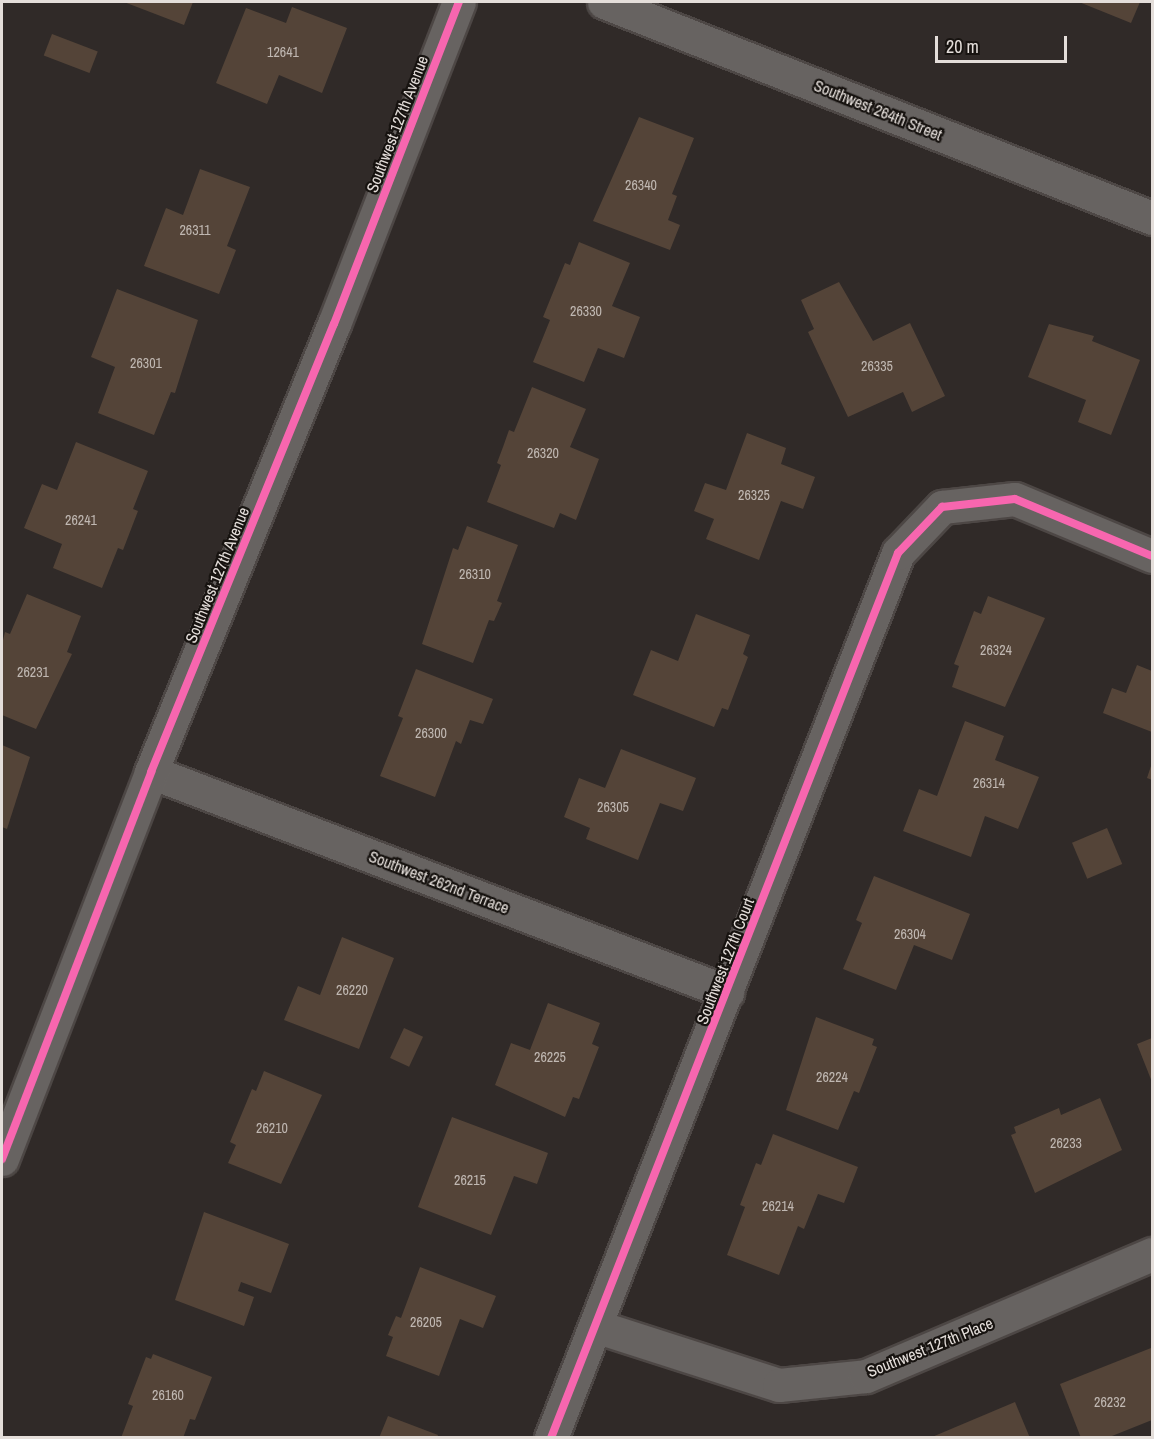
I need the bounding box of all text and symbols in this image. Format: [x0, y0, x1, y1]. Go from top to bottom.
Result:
scale bar [938, 24, 1070, 62]
text: 20 m [946, 34, 979, 59]
house number: 12641 [267, 44, 299, 60]
street label: Southwest 127th Avenue [362, 53, 432, 195]
street label: Southwest 264th Street [811, 76, 945, 144]
house number: 26340 [625, 177, 657, 193]
house number: 26311 [179, 222, 211, 238]
house number: 26330 [570, 303, 602, 319]
house number: 26301 [130, 355, 162, 371]
house number: 26335 [861, 358, 893, 374]
house number: 26320 [527, 445, 559, 461]
house number: 26325 [738, 487, 770, 503]
street label: Southwest 127th Avenue [181, 504, 253, 646]
house number: 26241 [65, 512, 97, 528]
house number: 26310 [459, 566, 491, 582]
house number: 26324 [980, 642, 1012, 658]
house number: 26231 [17, 664, 49, 680]
house number: 26300 [415, 725, 447, 741]
house number: 26314 [973, 775, 1005, 791]
house number: 26305 [597, 799, 629, 815]
street label: Southwest 262nd Terrace [366, 846, 512, 918]
street label: Southwest 127th Court [692, 895, 758, 1027]
house number: 26304 [894, 926, 926, 942]
house number: 26220 [336, 982, 368, 998]
house number: 26225 [534, 1049, 566, 1065]
house number: 26224 [816, 1069, 848, 1085]
house number: 26210 [256, 1120, 288, 1136]
house number: 26233 [1050, 1135, 1082, 1151]
house number: 26215 [454, 1172, 486, 1188]
house number: 26214 [762, 1198, 794, 1214]
street label: Southwest 127th Place [864, 1313, 996, 1381]
house number: 26205 [410, 1314, 442, 1330]
house number: 26160 [152, 1387, 184, 1403]
house number: 26232 [1094, 1394, 1126, 1410]

